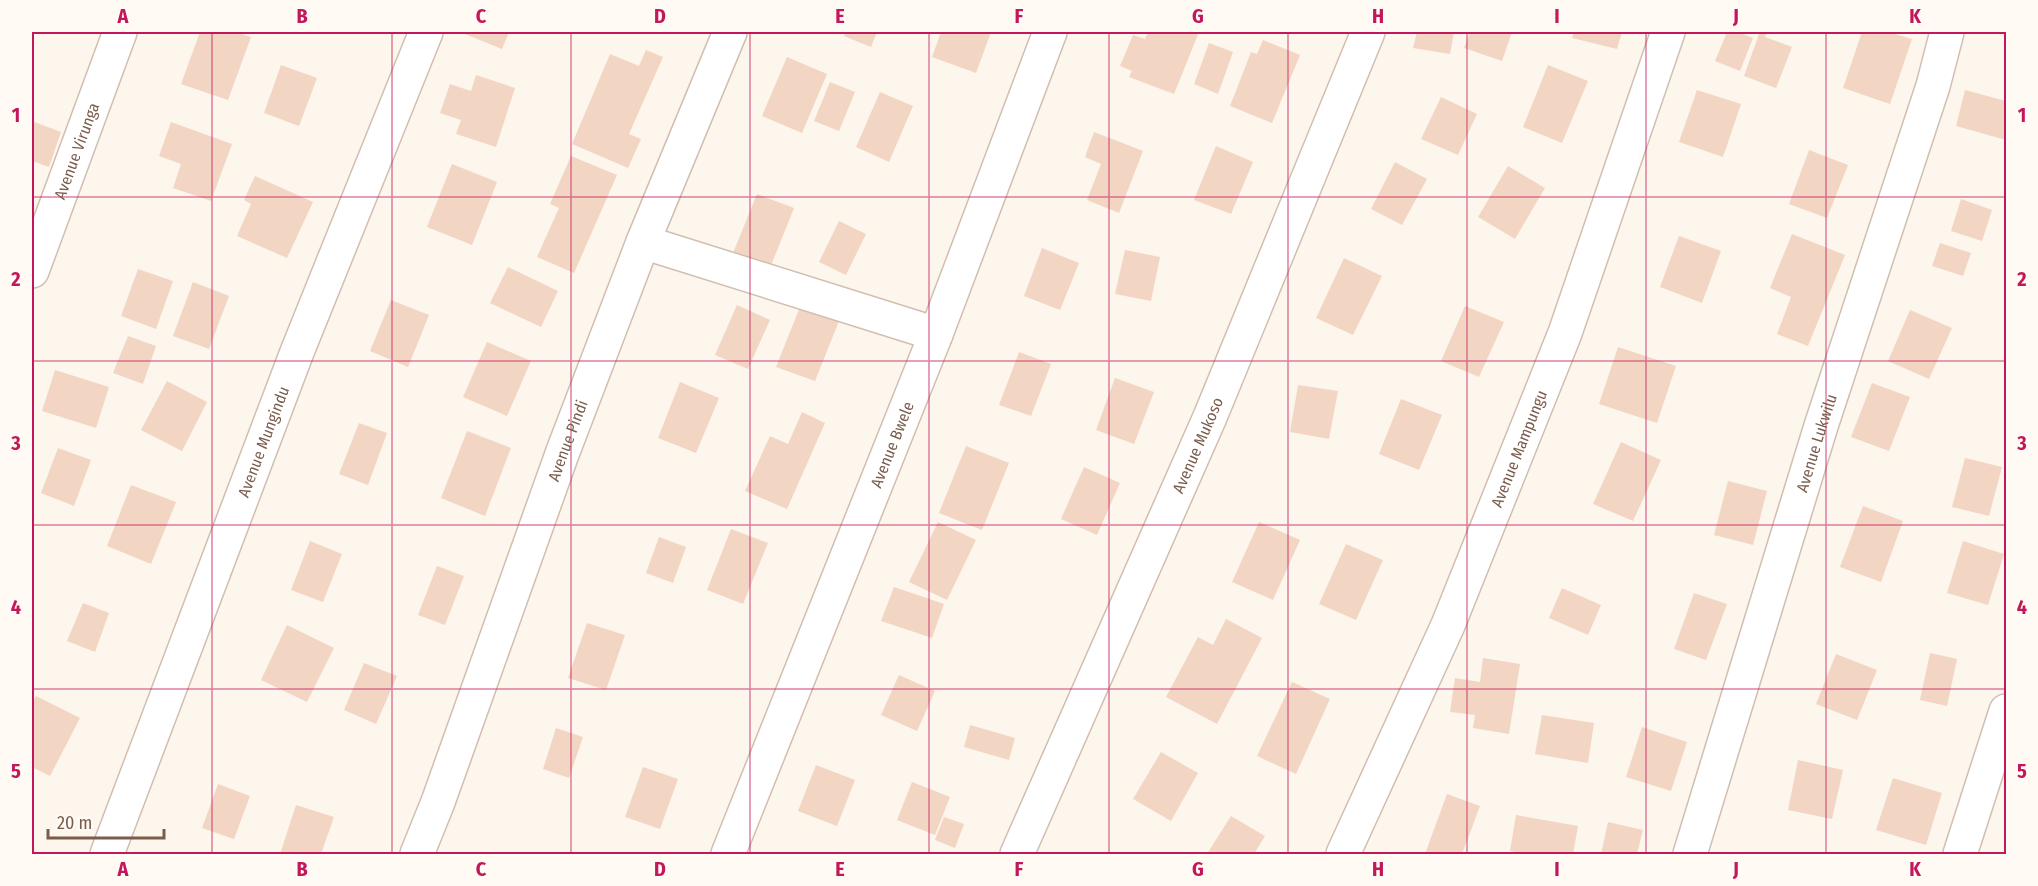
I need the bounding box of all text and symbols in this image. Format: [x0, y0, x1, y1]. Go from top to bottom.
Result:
text: A [117, 4, 130, 28]
text: B [296, 4, 308, 28]
text: C [476, 4, 487, 28]
text: D [654, 4, 666, 28]
text: E [835, 4, 845, 28]
text: F [1015, 4, 1024, 28]
text: G [1192, 4, 1204, 28]
text: H [1372, 4, 1384, 28]
text: I [1554, 4, 1560, 28]
text: J [1732, 4, 1739, 28]
text: K [1909, 4, 1921, 28]
street label: Avenue Virunga [50, 100, 103, 202]
text: 1 [12, 103, 20, 127]
text: 1 [2018, 103, 2026, 127]
text: 2 [10, 267, 21, 291]
text: 2 [2016, 267, 2027, 291]
street label: Avenue Mungindu [234, 383, 293, 500]
street label: Avenue Mampungu [1487, 387, 1551, 510]
street label: Avenue Lukwilu [1792, 391, 1840, 494]
street label: Avenue Mukoso [1168, 394, 1227, 496]
street label: Avenue Pindi [544, 397, 591, 484]
street label: Avenue Bwele [866, 399, 918, 490]
text: 3 [10, 431, 21, 455]
text: 3 [2016, 431, 2027, 455]
text: 4 [11, 595, 21, 619]
text: 4 [2017, 595, 2027, 619]
text: 5 [11, 759, 21, 783]
text: 5 [2017, 759, 2027, 783]
scale bar [48, 802, 164, 840]
text: 20 m [57, 812, 92, 834]
text: A [117, 857, 130, 881]
text: B [296, 857, 308, 881]
text: C [476, 857, 487, 881]
text: D [654, 857, 666, 881]
text: E [835, 857, 845, 881]
text: F [1015, 857, 1024, 881]
text: G [1192, 857, 1204, 881]
text: H [1372, 857, 1384, 881]
text: I [1554, 857, 1560, 881]
text: J [1732, 857, 1739, 881]
text: K [1909, 857, 1921, 881]

